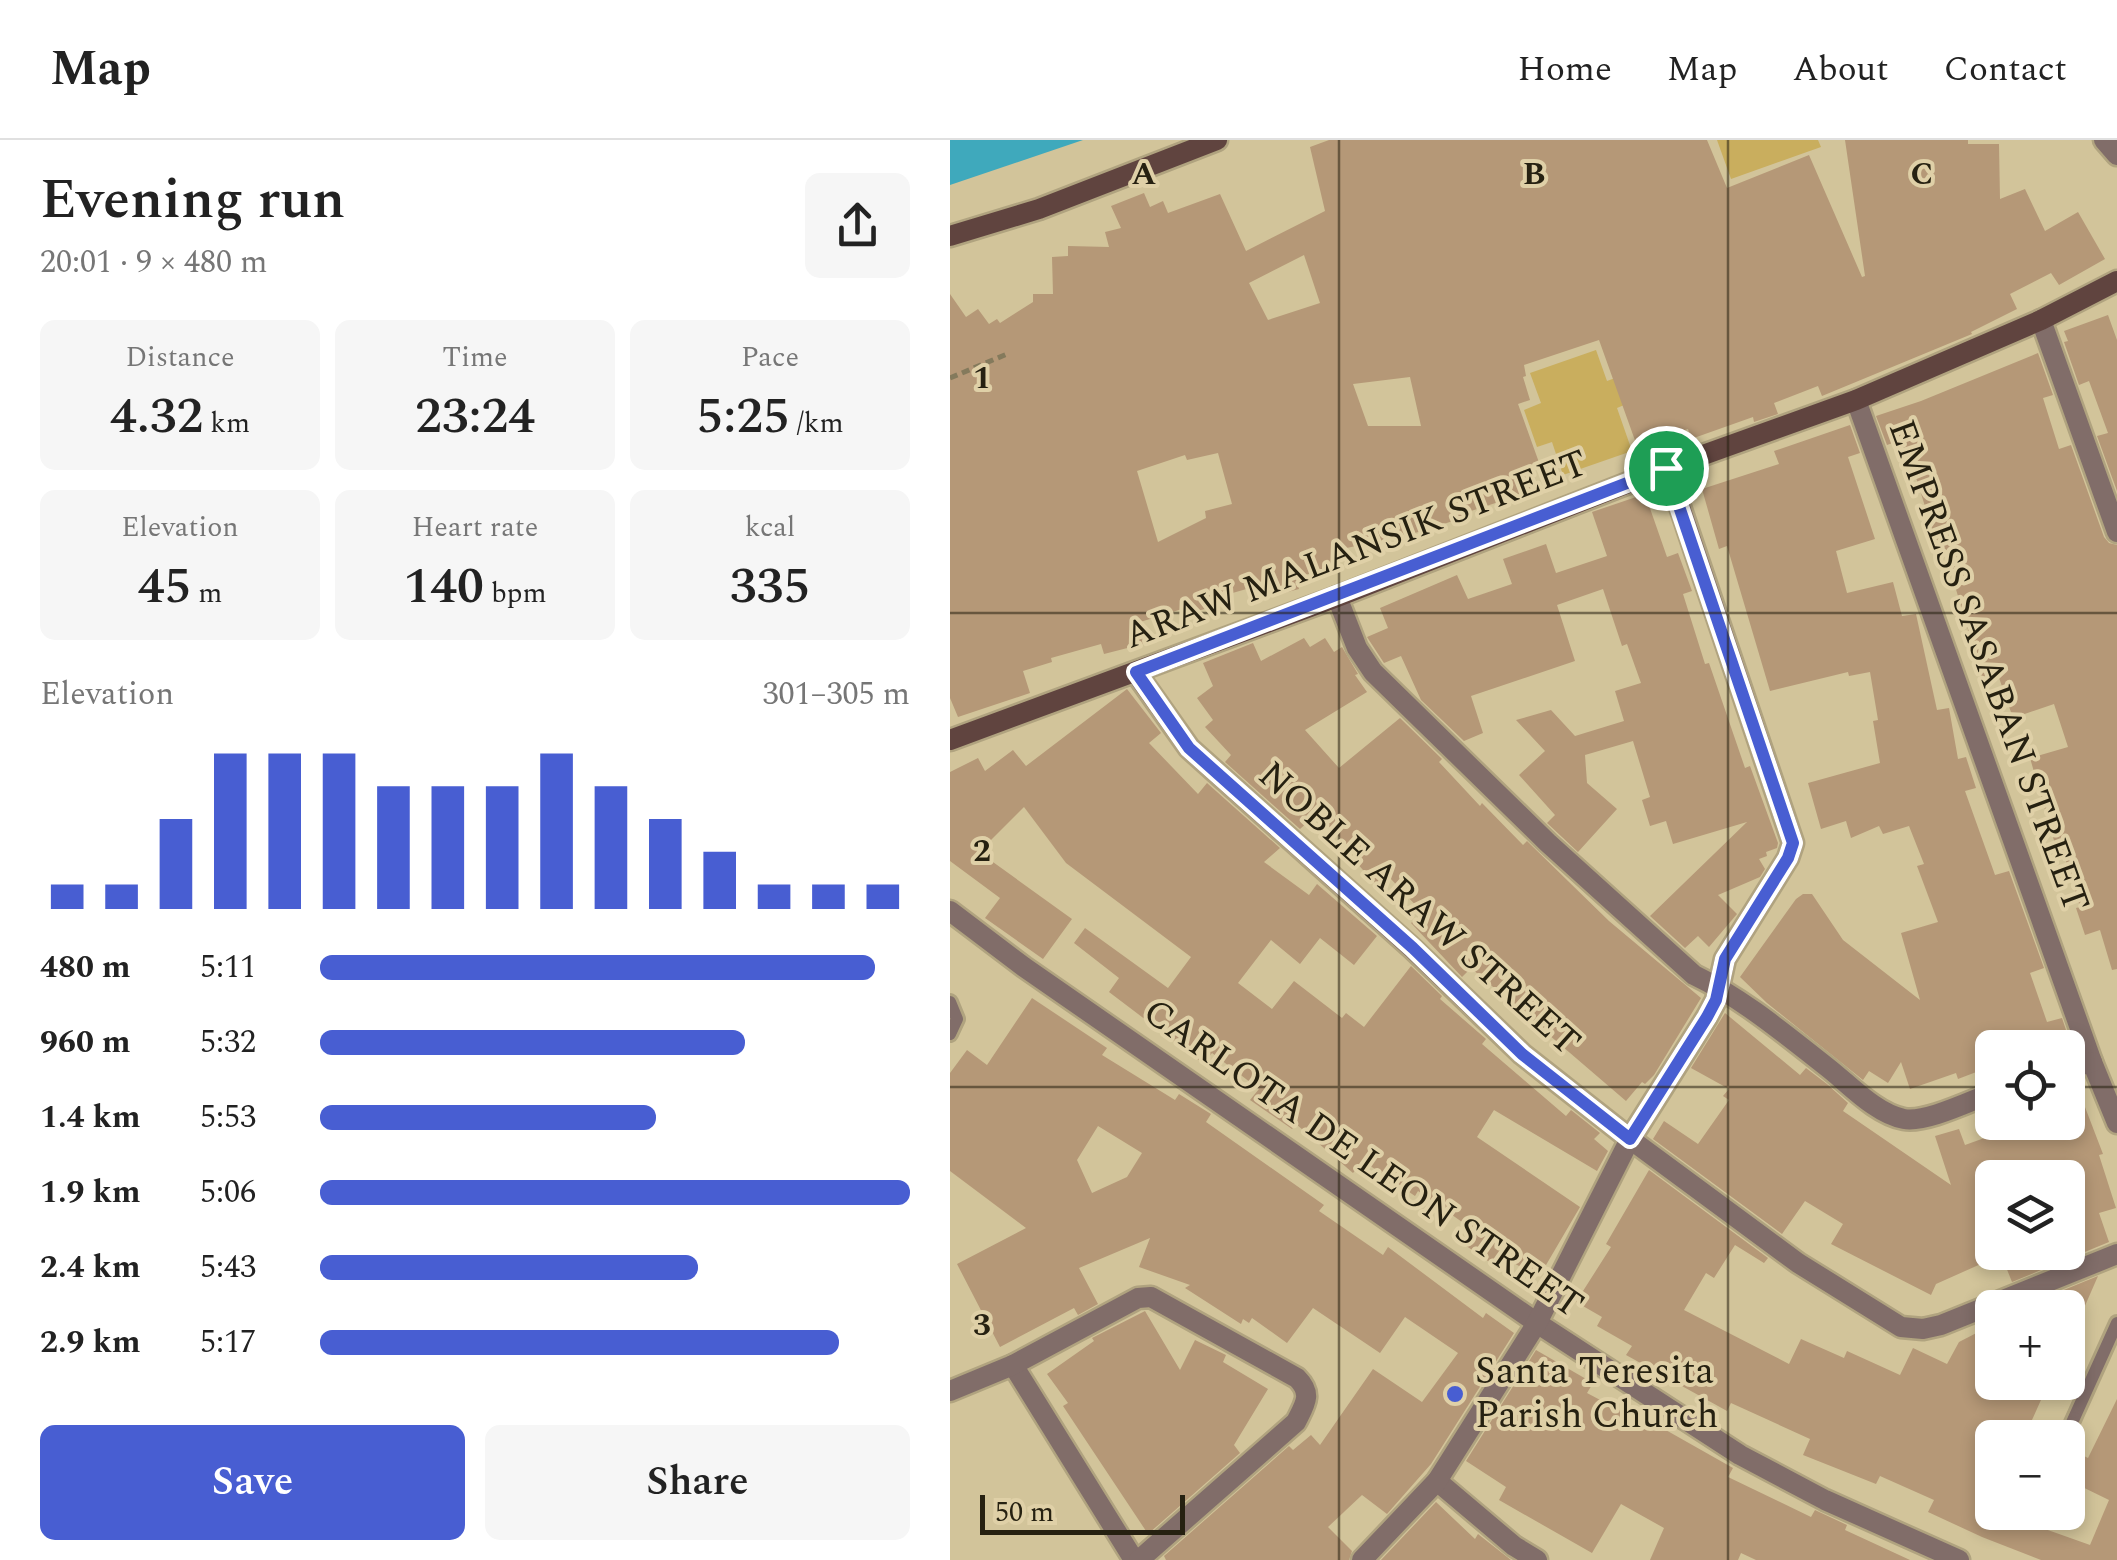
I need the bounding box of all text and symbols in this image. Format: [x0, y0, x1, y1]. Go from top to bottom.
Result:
text: Map [50, 33, 151, 106]
text: Home [1518, 43, 1612, 96]
text: Map [1667, 43, 1737, 96]
text: About [1792, 43, 1889, 96]
text: Contact [1944, 43, 2067, 96]
text: A [1132, 150, 1157, 199]
text: B [1523, 150, 1545, 199]
text: C [1911, 150, 1933, 199]
text: Evening run [40, 159, 345, 242]
button: share [805, 173, 910, 278]
text: 20:01 · 9 × 480 m [40, 238, 268, 287]
text: Distance [125, 336, 235, 379]
text: Time [442, 336, 508, 379]
text: Pace [741, 336, 799, 379]
text: 1 [973, 354, 991, 403]
text: 4.32 [110, 379, 203, 455]
text: 23:24 [415, 379, 535, 455]
text: 5:25 [696, 379, 790, 455]
text: km [203, 402, 250, 445]
text: /km [790, 402, 844, 445]
street label: EMPRESS SASABAN STREET [1872, 412, 2104, 920]
pin [1624, 426, 1709, 511]
street label: ARAW MALANSIK STREET [1116, 435, 1596, 665]
icon: arrive [1639, 441, 1694, 496]
text: Elevation [121, 506, 239, 549]
text: Heart rate [412, 506, 538, 549]
text: kcal [745, 506, 795, 549]
text: 45 [138, 549, 191, 625]
text: 140 [403, 549, 484, 625]
text: 335 [730, 549, 810, 625]
text: m [191, 572, 222, 615]
text: bpm [484, 572, 547, 615]
text: Elevation [40, 670, 174, 719]
text: 301–305 m [762, 670, 910, 719]
street label: NOBLE ARAW STREET [1244, 748, 1594, 1070]
text: 2 [973, 827, 991, 876]
text: 480 m [40, 943, 131, 992]
text: 5:11 [200, 943, 256, 992]
street label: CARLOTA DE LEON STREET [1131, 984, 1595, 1334]
text: 960 m [40, 1018, 131, 1067]
text: 5:32 [200, 1018, 256, 1067]
map controls [1975, 1030, 2085, 1530]
button: locate [1975, 1030, 2085, 1140]
text: 1.4 km [40, 1093, 141, 1142]
text: 5:53 [200, 1093, 256, 1142]
button: layers [1975, 1160, 2085, 1270]
text: 1.9 km [40, 1168, 141, 1217]
text: 5:06 [200, 1168, 256, 1217]
text: 2.4 km [40, 1243, 141, 1292]
text: 5:43 [200, 1243, 256, 1292]
button: + [1975, 1290, 2085, 1400]
text: 3 [973, 1301, 991, 1350]
text: 2.9 km [40, 1318, 141, 1367]
text: 5:17 [200, 1318, 256, 1367]
place label: Santa Teresita Parish Church [1475, 1343, 1719, 1445]
marker: Santa Teresita Parish Church [1444, 1383, 1466, 1405]
button: − [1975, 1420, 2085, 1530]
button: Save [40, 1425, 465, 1540]
button: Share [485, 1425, 910, 1540]
scale bar [980, 1490, 1185, 1534]
text: 50 m [995, 1491, 1054, 1534]

